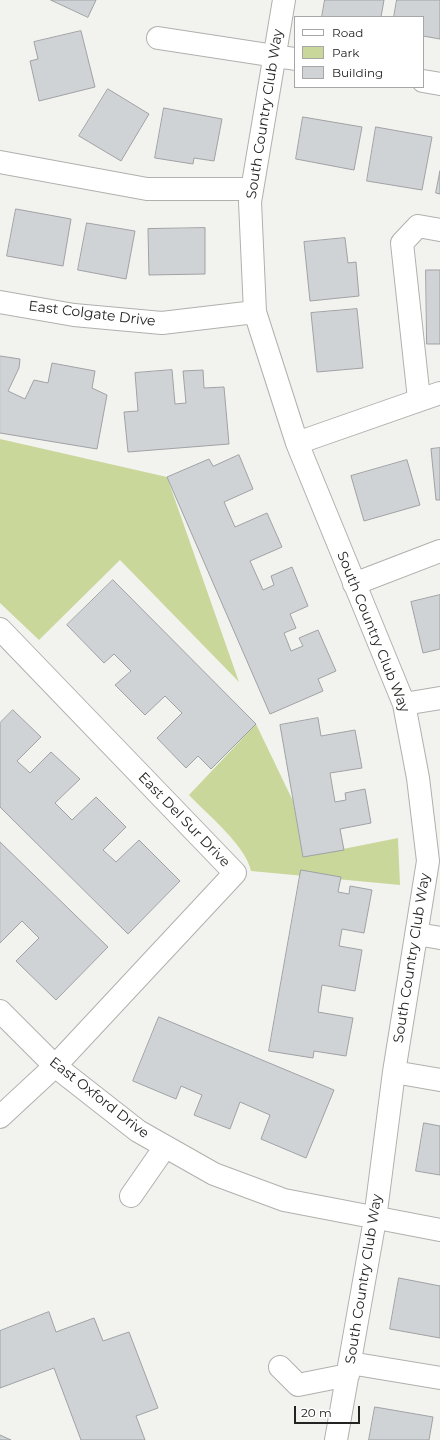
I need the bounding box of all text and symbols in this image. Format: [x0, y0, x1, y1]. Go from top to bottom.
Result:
legend [294, 16, 424, 88]
text: Road [332, 25, 363, 40]
street label: South Country Club Way [243, 28, 287, 200]
text: Park [332, 45, 359, 60]
text: Building [332, 65, 383, 80]
street label: East Colgate Drive [27, 298, 157, 330]
street label: South Country Club Way [333, 549, 413, 715]
street label: East Del Sur Drive [134, 769, 234, 871]
street label: South Country Club Way [390, 872, 434, 1044]
street label: East Oxford Drive [46, 1054, 152, 1142]
street label: South Country Club Way [342, 1193, 386, 1365]
scale bar [296, 1398, 362, 1424]
text: 20 m [301, 1405, 332, 1420]

